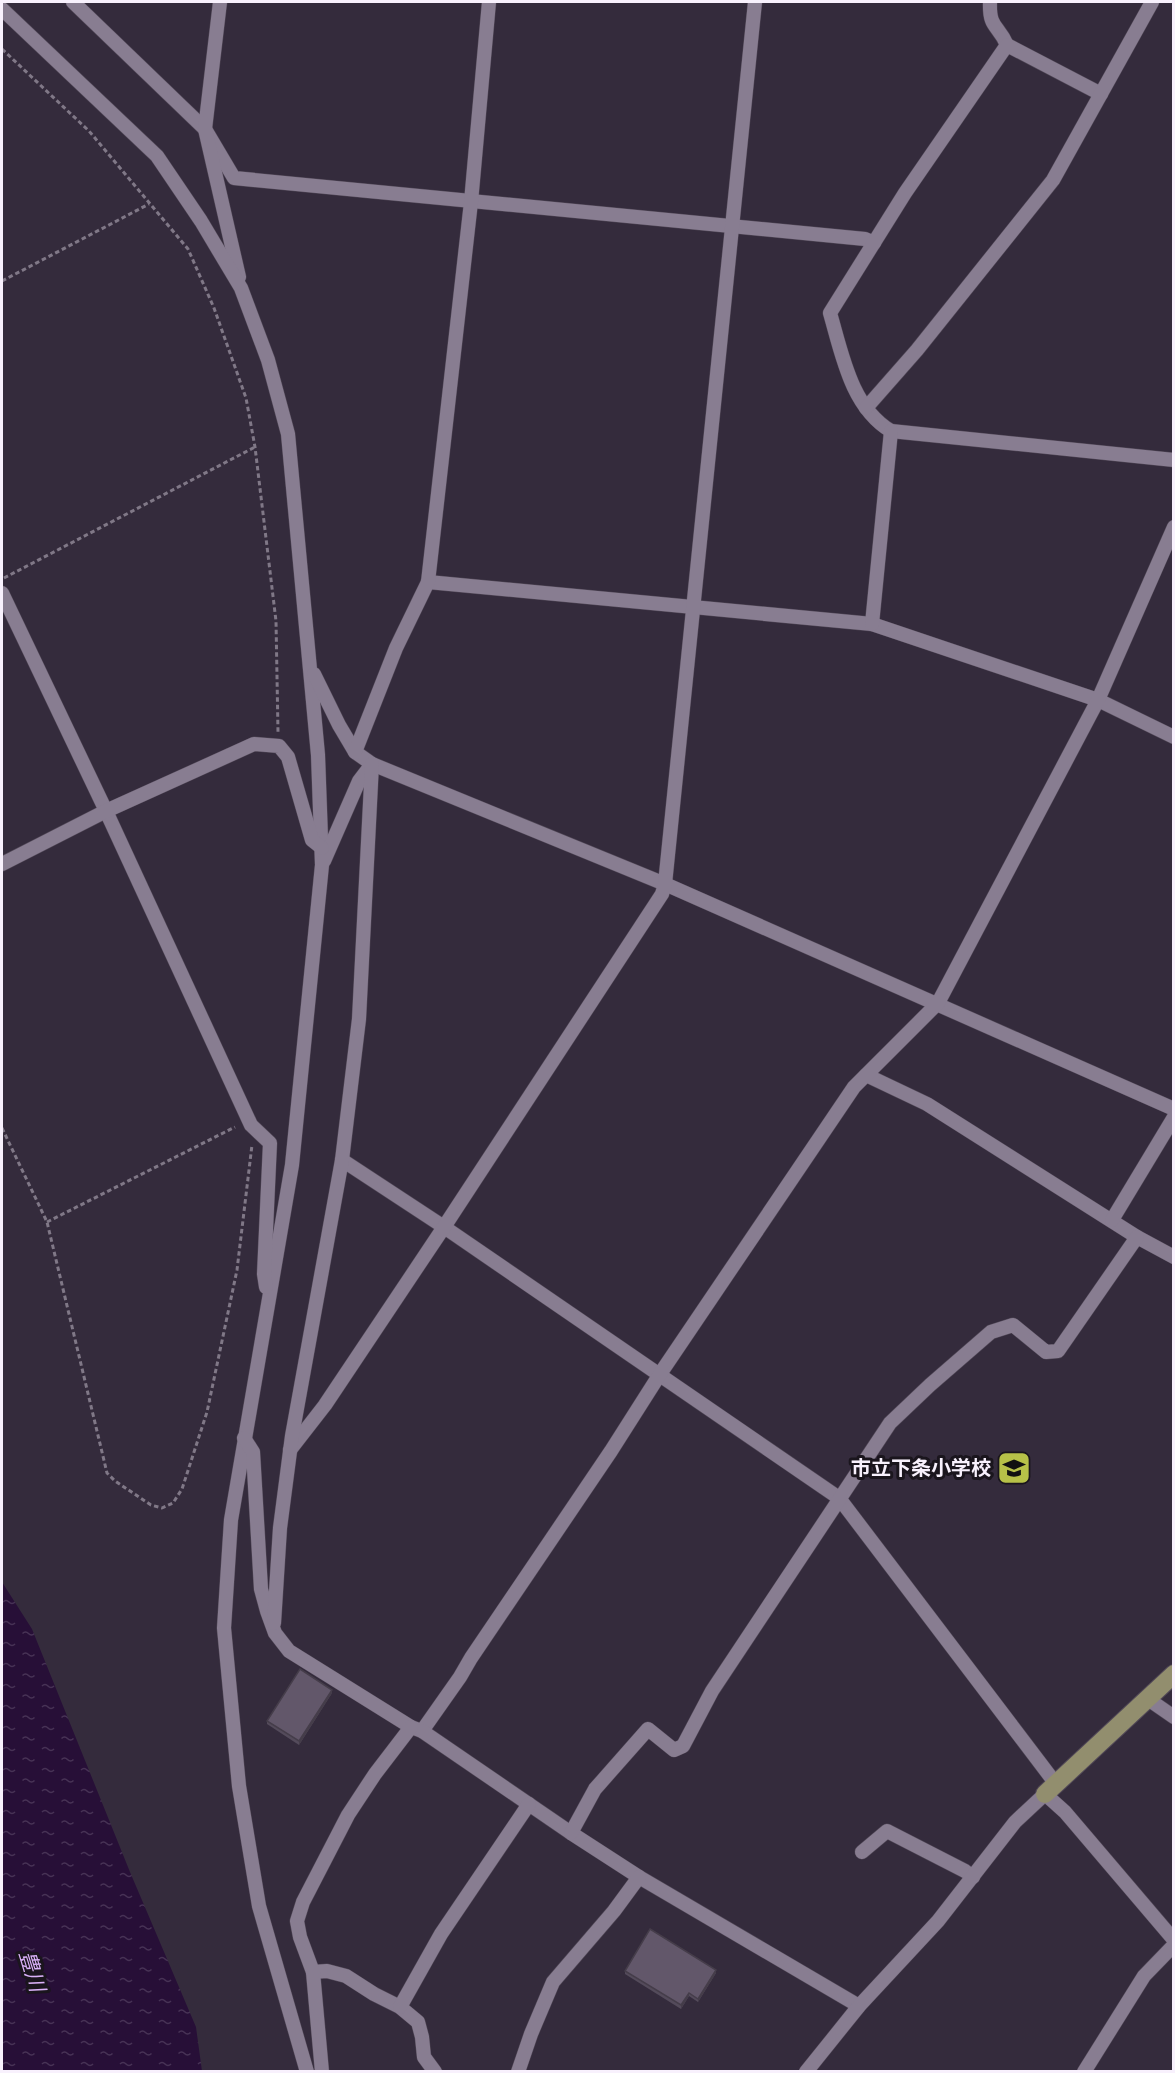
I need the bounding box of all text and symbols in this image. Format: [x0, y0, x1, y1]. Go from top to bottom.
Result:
school or university icon: 市立下条小学校 [996, 1450, 1032, 1486]
place label: 市立下条小学校 [851, 1456, 991, 1480]
water label: 豊川 [14, 1947, 51, 1997]

